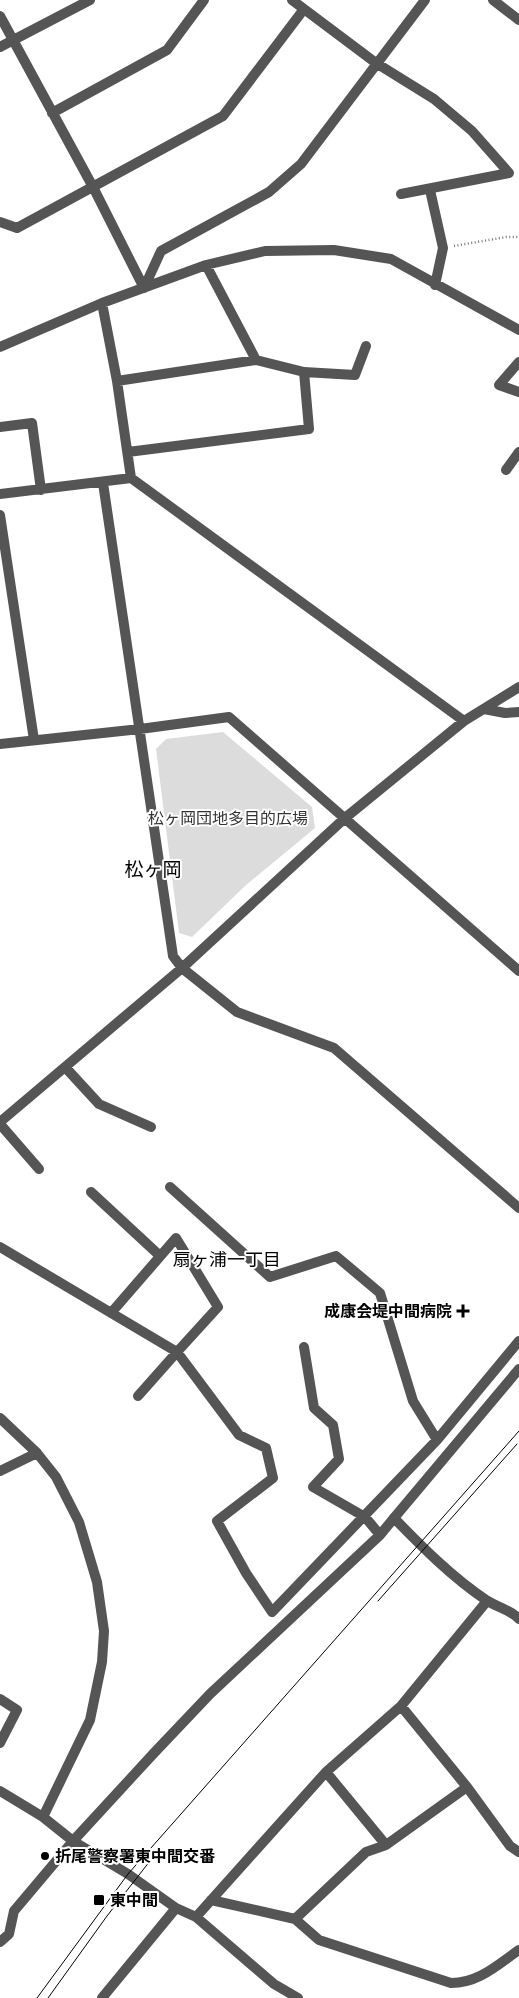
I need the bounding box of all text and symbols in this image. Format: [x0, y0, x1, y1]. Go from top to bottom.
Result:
park label: 松ヶ岡団地多目的広場 [148, 809, 308, 828]
district label: 松ヶ岡 [124, 858, 182, 880]
district label: 扇ヶ浦一丁目 [173, 1249, 281, 1270]
place label: 成康会堤中間病院 [324, 1302, 452, 1321]
marker: 成康会堤中間病院 [456, 1304, 470, 1318]
place label: 折尾警察署東中間交番 [55, 1847, 215, 1866]
marker: 折尾警察署東中間交番 [39, 1850, 51, 1862]
place label: 東中間 [110, 1891, 158, 1910]
marker: 東中間 [92, 1893, 106, 1907]

